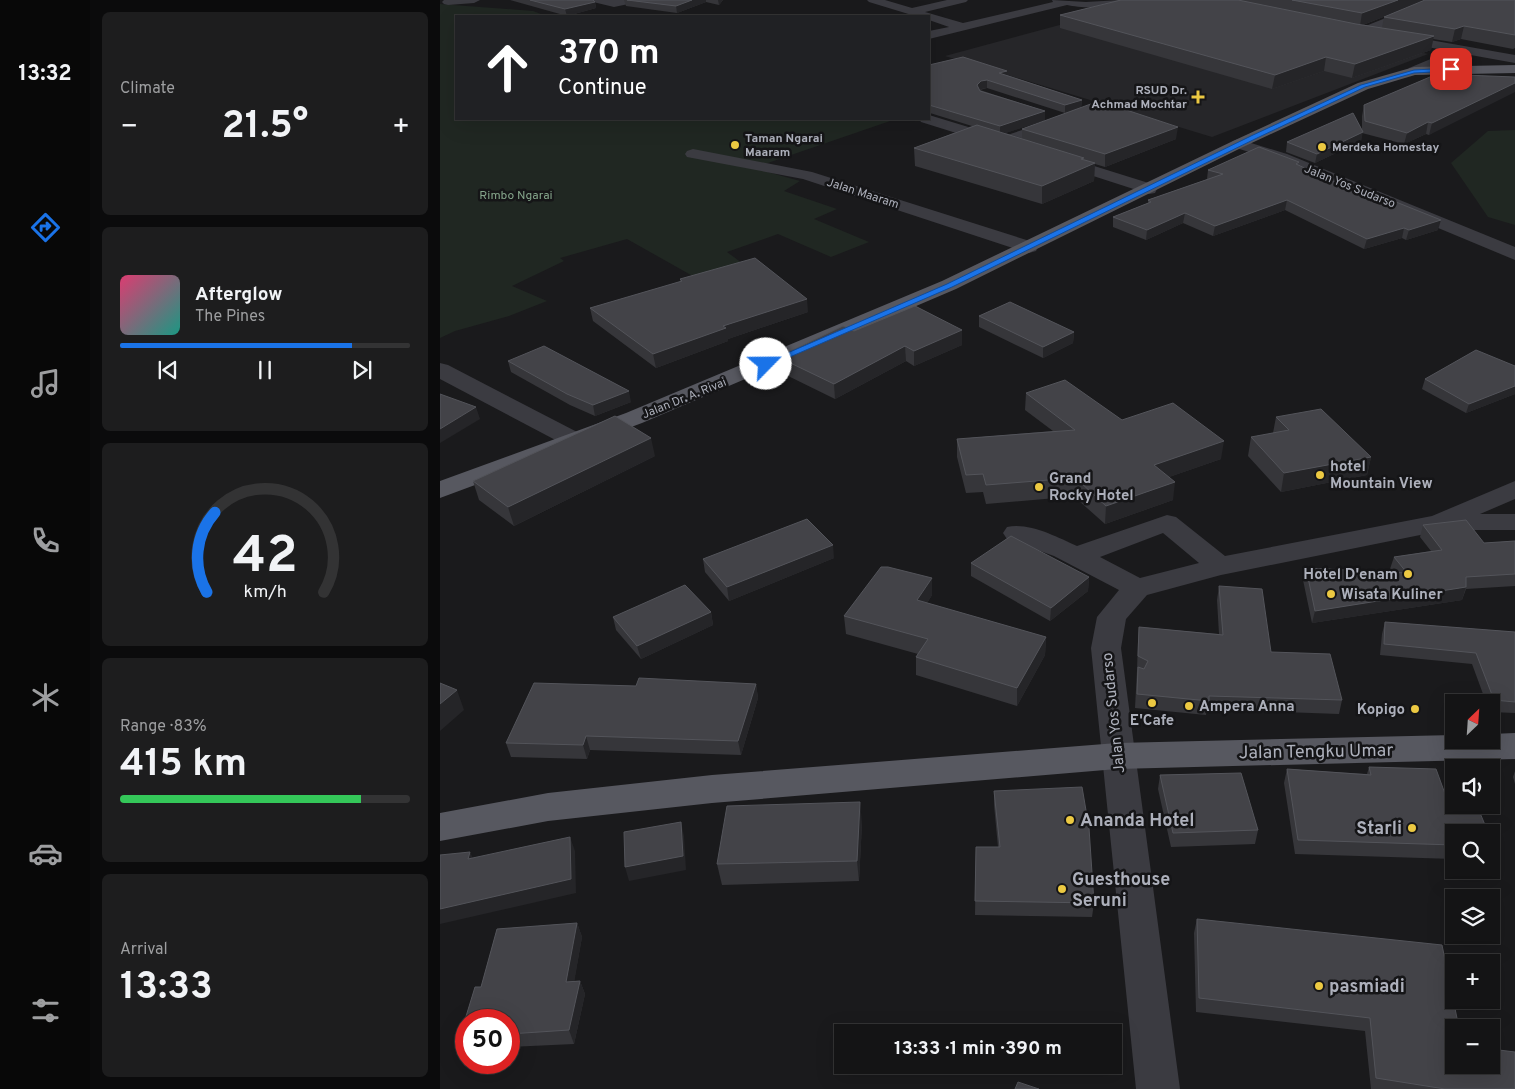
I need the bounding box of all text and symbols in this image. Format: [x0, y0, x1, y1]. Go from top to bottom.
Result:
text: 370 m [558, 32, 660, 76]
icon: ahead [475, 35, 540, 100]
pin [1430, 48, 1472, 90]
icon: arrive [1437, 55, 1465, 83]
text: 13:32 [18, 61, 72, 88]
text: Continue [558, 75, 647, 102]
text: Climate [120, 79, 175, 99]
place label: RSUD Dr. Achmad Mochtar [1091, 83, 1187, 113]
marker: RSUD Dr. Achmad Mochtar [1191, 90, 1205, 104]
text: 21.5° [222, 103, 308, 152]
text: − [120, 110, 138, 146]
text: + [392, 110, 410, 146]
place label: Taman Ngarai Maaram [745, 131, 823, 161]
marker: Taman Ngarai Maaram [729, 139, 741, 151]
place label: Merdeka Homestay [1332, 140, 1439, 156]
marker: Merdeka Homestay [1316, 141, 1328, 153]
street label: Jalan Yos Sudarso [1302, 161, 1398, 213]
street label: Jalan Maaram [824, 175, 901, 213]
park label: Rimbo Ngarai [479, 188, 553, 204]
icon: directions [28, 210, 63, 245]
text: Afterglow [195, 283, 283, 307]
text: The Pines [195, 307, 265, 327]
position arrow [739, 337, 791, 389]
icon: previous [154, 356, 182, 384]
icon: pause [251, 356, 279, 384]
icon: next [348, 356, 376, 384]
icon: music [28, 366, 63, 401]
street label: Jalan Dr. A. Rivai [640, 375, 729, 423]
place label: hotel Mountain View [1330, 458, 1433, 494]
marker: hotel Mountain View [1314, 469, 1326, 481]
place label: Grand Rocky Hotel [1049, 470, 1134, 506]
marker: Grand Rocky Hotel [1033, 481, 1045, 493]
icon: phone [28, 523, 63, 558]
text: 42 [232, 525, 298, 591]
place label: Hotel D'enam [1303, 566, 1398, 585]
marker: Hotel D'enam [1402, 568, 1414, 580]
text: km/h [243, 581, 287, 604]
place label: Wisata Kuliner [1341, 586, 1443, 605]
marker: Wisata Kuliner [1325, 588, 1337, 600]
street label: Jalan Yos Sudarso [1099, 652, 1130, 774]
icon: climate [28, 680, 63, 715]
north arrow [1445, 694, 1500, 749]
map controls [1445, 694, 1500, 1074]
marker: E'Cafe [1146, 697, 1158, 709]
place label: Ampera Anna [1199, 698, 1295, 717]
marker: Ampera Anna [1183, 700, 1195, 712]
place label: Kopigo [1357, 701, 1405, 720]
marker: Kopigo [1409, 703, 1421, 715]
place label: E'Cafe [1130, 712, 1174, 731]
text: Range · 83% [120, 717, 207, 737]
street label: Jalan Tengku Umar [1238, 740, 1394, 765]
text: 415 km [120, 741, 247, 790]
button: sound [1445, 759, 1500, 814]
place label: Ananda Hotel [1080, 810, 1195, 833]
marker: Ananda Hotel [1064, 814, 1076, 826]
place label: Starli [1356, 818, 1402, 841]
marker: Starli [1406, 822, 1418, 834]
button: search [1445, 824, 1500, 879]
icon: car [28, 836, 63, 871]
place label: Guesthouse Seruni [1072, 869, 1170, 913]
marker: Guesthouse Seruni [1056, 883, 1068, 895]
button: layers [1445, 889, 1500, 944]
text: Arrival [120, 940, 168, 960]
button: + [1445, 954, 1500, 1009]
text: 13:33 [120, 964, 213, 1013]
place label: pasmiadi [1329, 976, 1405, 999]
marker: pasmiadi [1313, 980, 1325, 992]
icon: filters [28, 993, 63, 1028]
speed limit sign: 50 [455, 1009, 520, 1074]
button: − [1445, 1019, 1500, 1074]
text: 13:33 · 1 min · 390 m [894, 1037, 1062, 1061]

